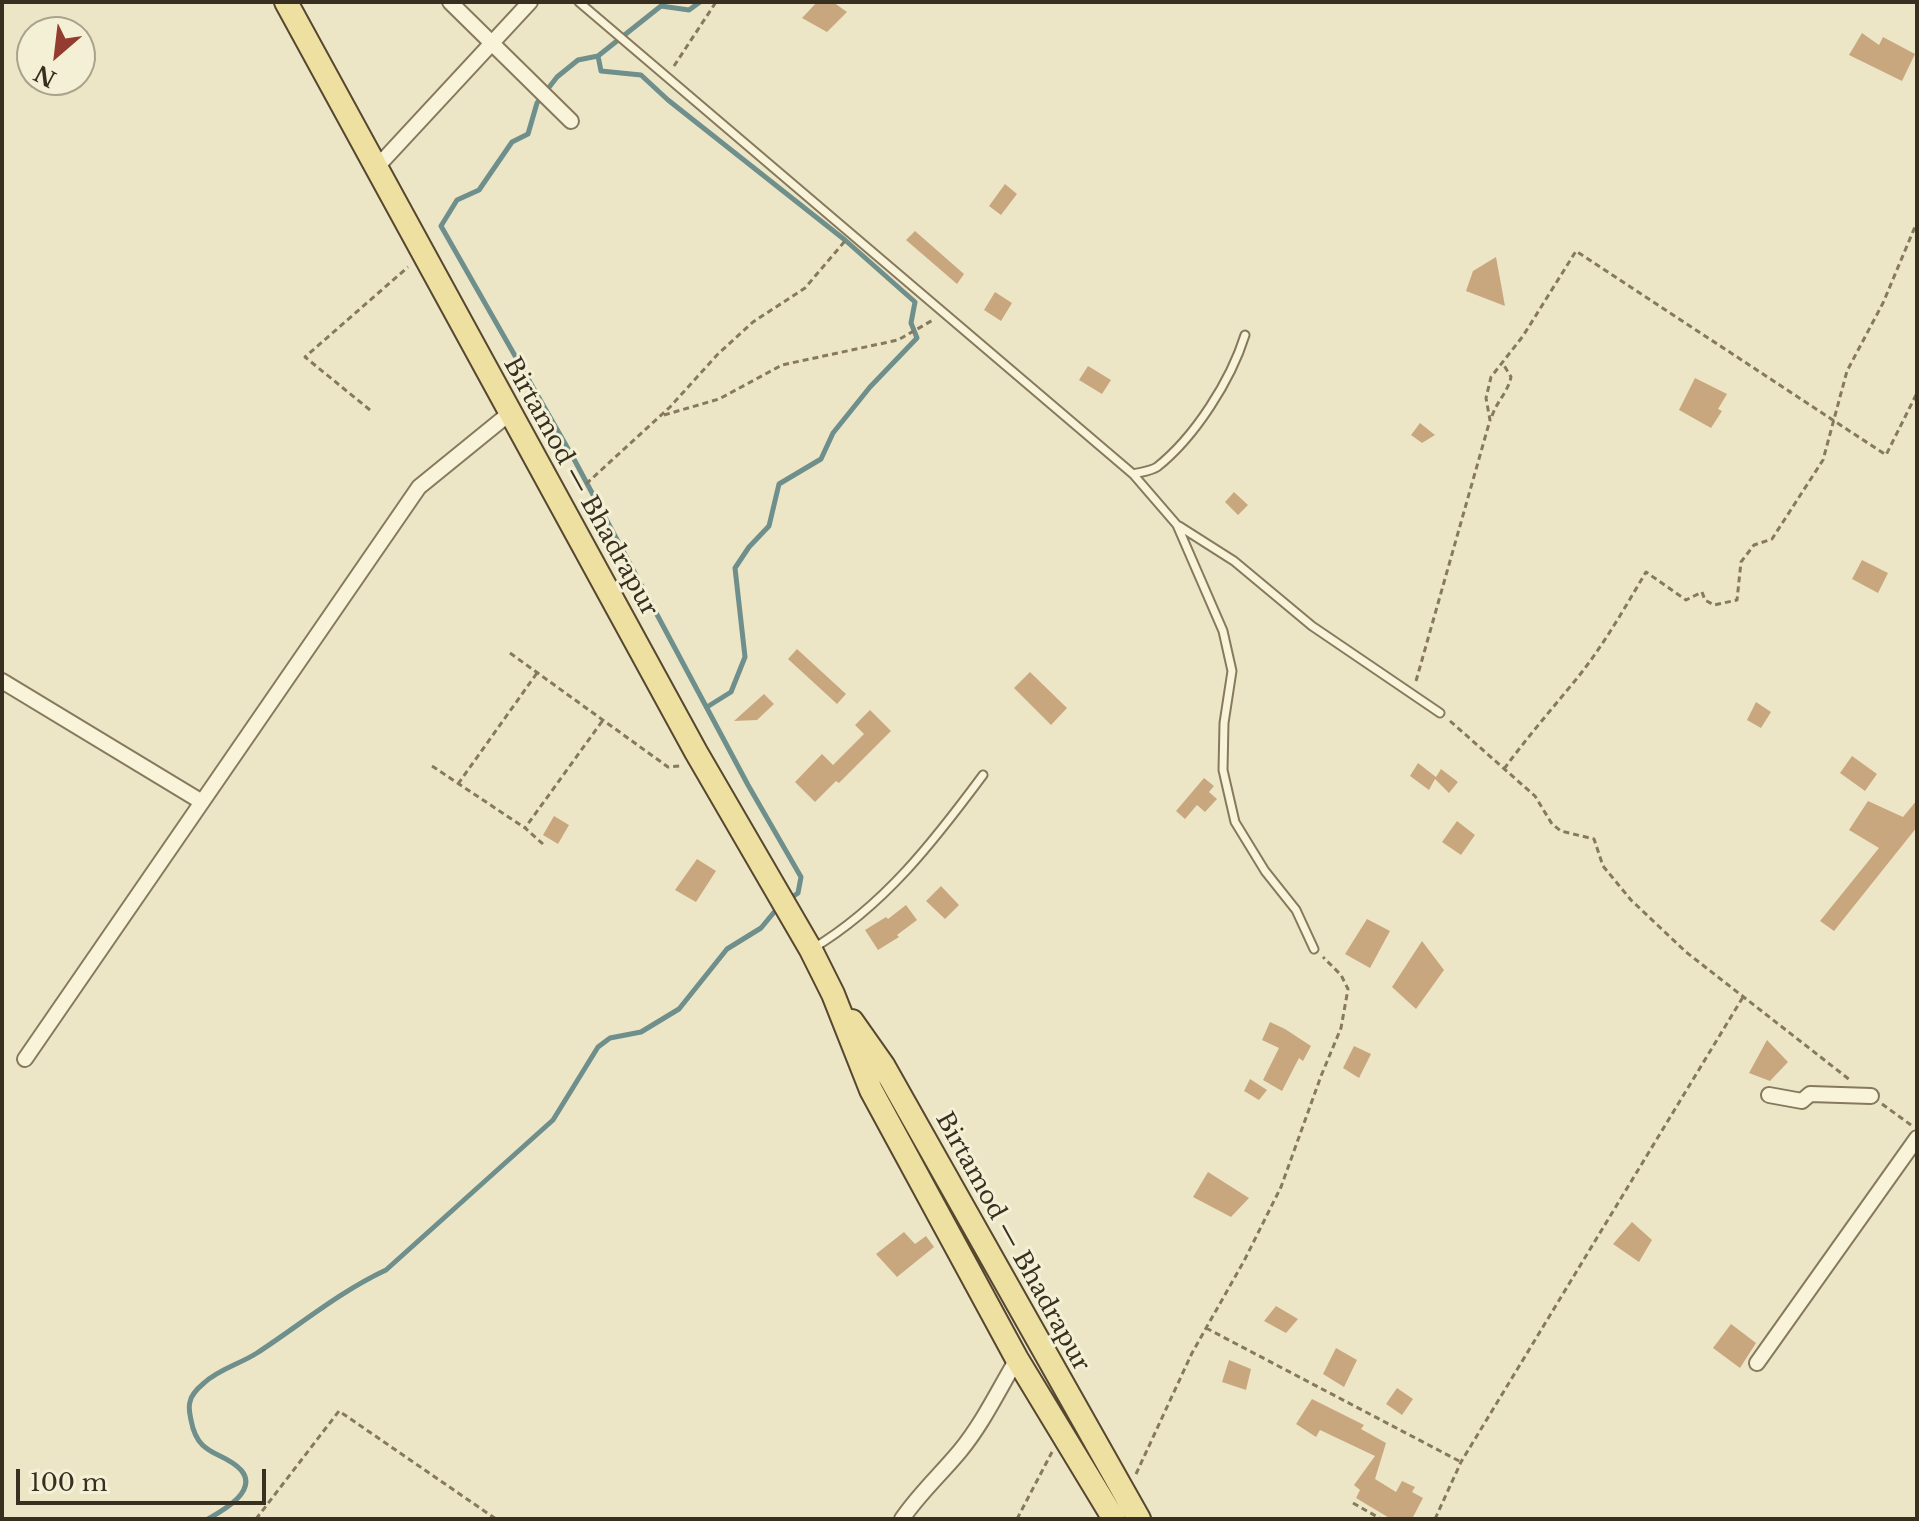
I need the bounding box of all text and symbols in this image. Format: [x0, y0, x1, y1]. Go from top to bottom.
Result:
north arrow [16, 16, 96, 96]
text: N [30, 59, 61, 93]
street label: Birtamod — Bhadrapur [497, 353, 663, 621]
street label: Birtamod — Bhadrapur [929, 1108, 1095, 1376]
scale bar [20, 1453, 270, 1503]
text: 100 m [30, 1468, 108, 1497]

